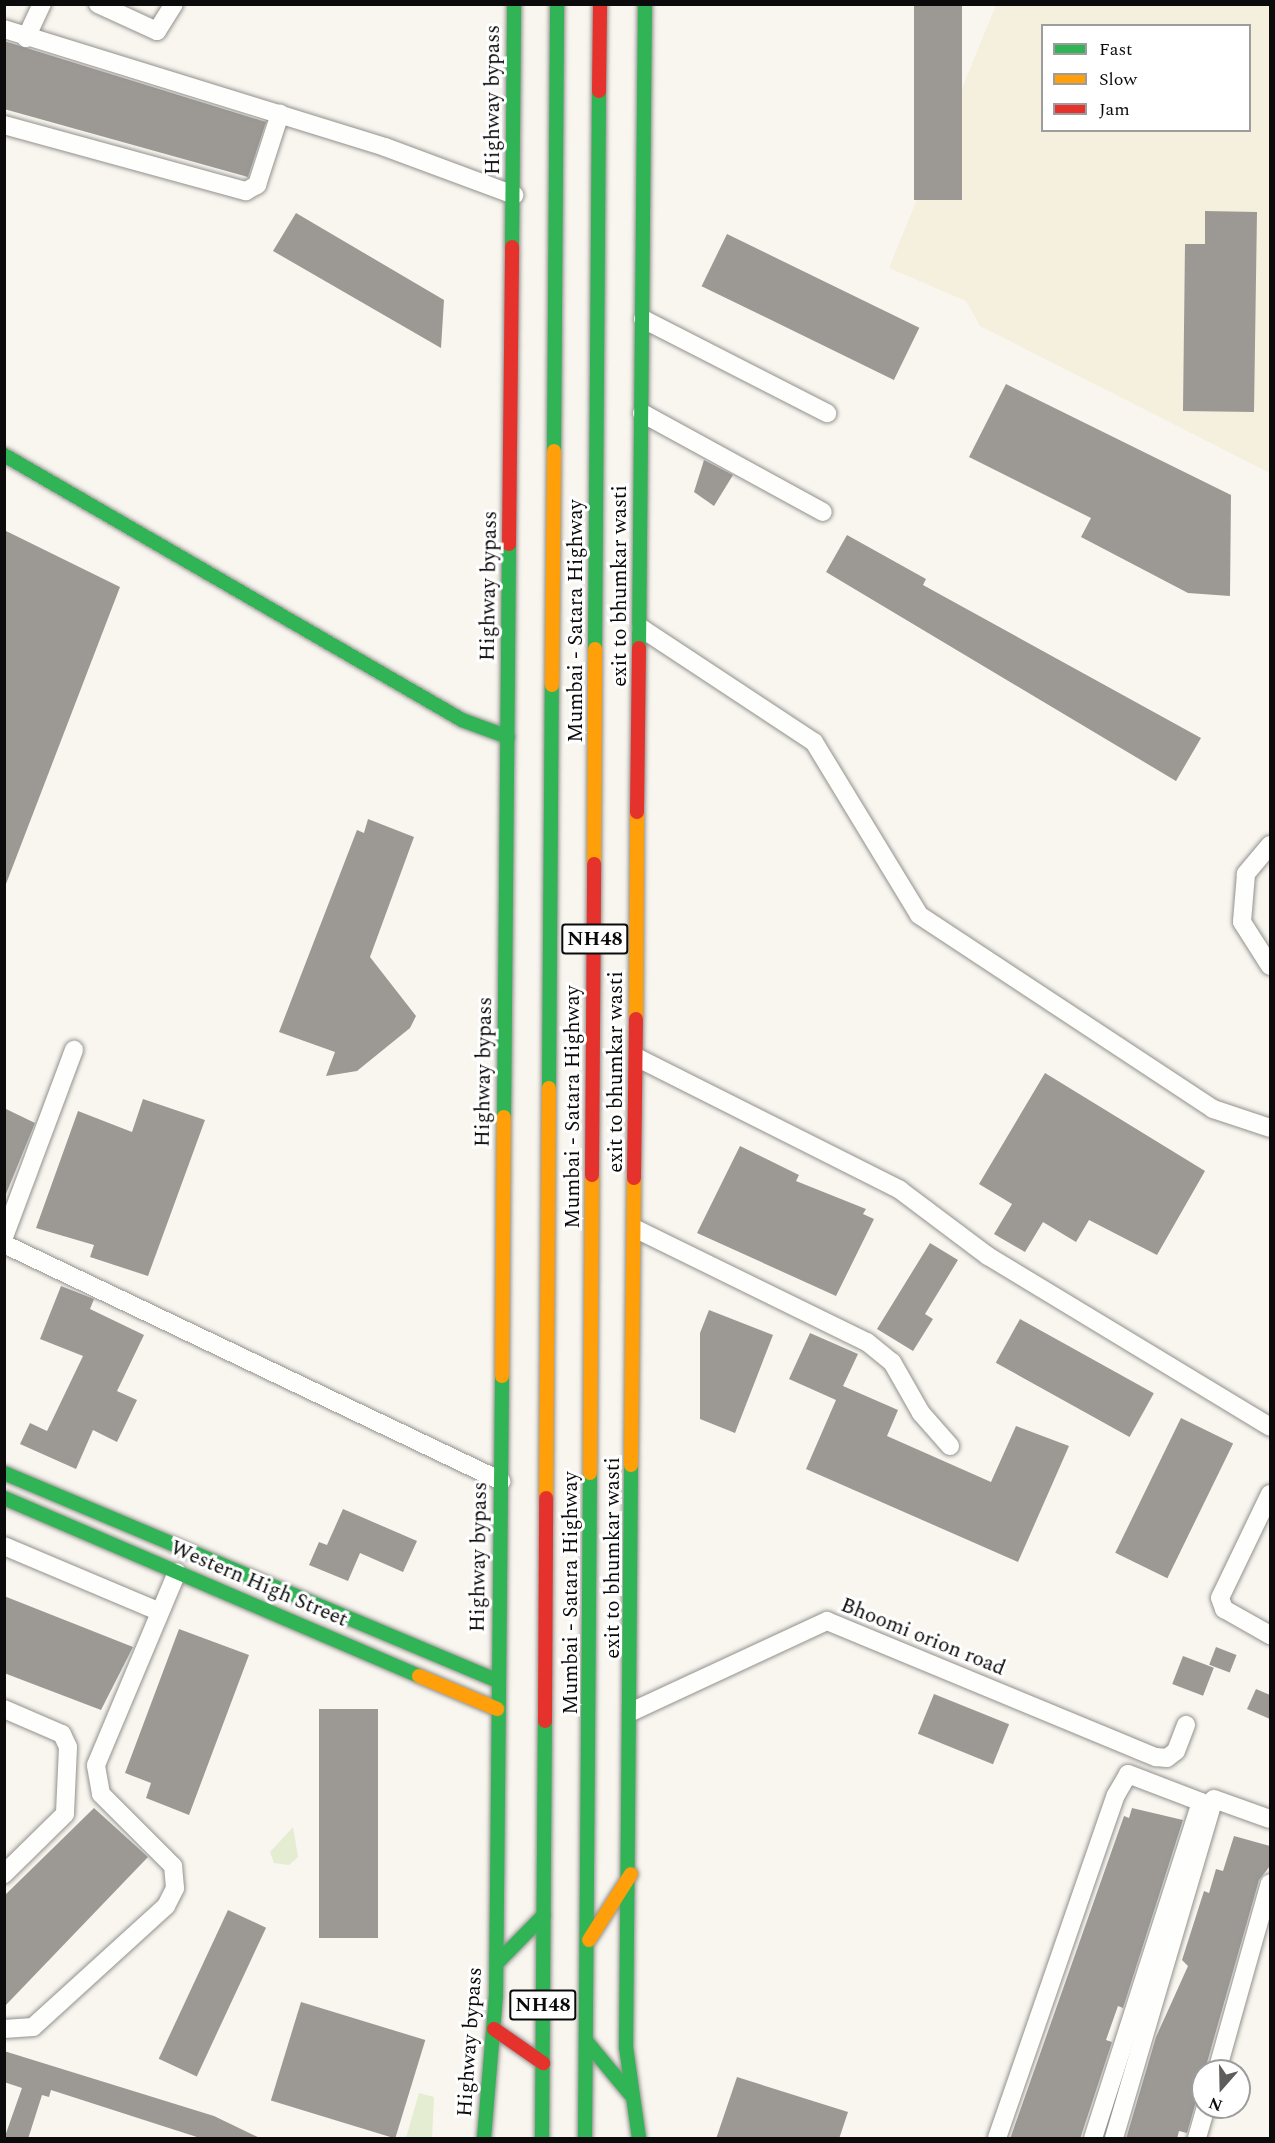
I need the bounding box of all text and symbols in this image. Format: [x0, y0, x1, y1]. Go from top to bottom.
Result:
legend [1041, 24, 1251, 132]
street label: Highway bypass [480, 25, 506, 175]
text: Fast [1099, 36, 1132, 63]
text: Slow [1099, 66, 1137, 93]
text: Jam [1099, 96, 1130, 123]
street label: exit to bhumkar wasti [607, 485, 633, 687]
street label: Mumbai - Satara Highway [563, 499, 589, 743]
street label: Highway bypass [475, 511, 503, 661]
road number: NH48 [560, 922, 630, 956]
street label: exit to bhumkar wasti [603, 971, 629, 1173]
street label: Mumbai - Satara Highway [560, 985, 586, 1229]
street label: Highway bypass [470, 997, 498, 1147]
street label: exit to bhumkar wasti [600, 1457, 626, 1659]
street label: Mumbai - Satara Highway [558, 1471, 584, 1715]
street label: Highway bypass [465, 1482, 493, 1632]
street label: Western High Street [167, 1535, 351, 1633]
street label: Bhoomi orion road [837, 1592, 1009, 1682]
street label: Highway bypass [452, 1966, 488, 2118]
road number: NH48 [508, 1988, 578, 2022]
north arrow [1191, 2059, 1251, 2119]
text: N [1205, 2091, 1226, 2118]

